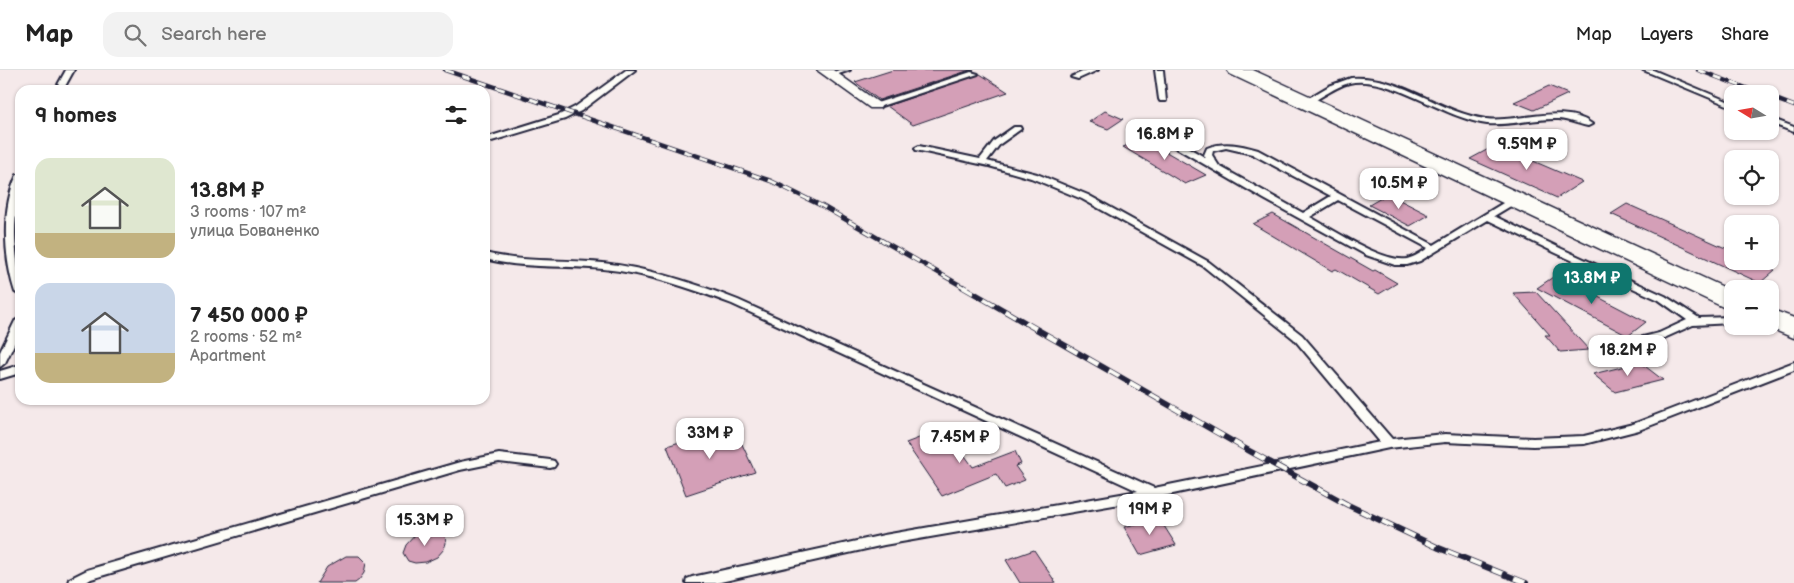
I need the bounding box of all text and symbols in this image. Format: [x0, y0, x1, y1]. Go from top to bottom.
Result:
search box [103, 12, 453, 57]
text: Map [25, 20, 73, 49]
icon: search [121, 21, 149, 49]
text: Search here [161, 23, 267, 46]
text: Map [1576, 24, 1612, 45]
text: Layers [1640, 24, 1693, 45]
text: Share [1721, 24, 1769, 45]
north arrow [1724, 85, 1779, 140]
map controls [1724, 85, 1779, 335]
icon: filters [442, 101, 470, 129]
text: 9 homes [35, 103, 117, 128]
pin: 16.8M ₽ [1119, 118, 1211, 161]
text: 16.8M ₽ [1137, 125, 1194, 144]
pin: 9.59M ₽ [1481, 128, 1573, 171]
text: 9.59M ₽ [1498, 135, 1556, 154]
button: locate [1724, 150, 1779, 205]
pin: 10.5M ₽ [1353, 168, 1445, 210]
text: 10.5M ₽ [1371, 174, 1427, 193]
icon: home [75, 178, 135, 238]
text: 13.8M ₽ [190, 178, 264, 203]
text: 3 rooms · 107 m² [190, 203, 306, 222]
button: + [1724, 215, 1779, 270]
text: улица Бованенко [190, 222, 319, 241]
pin: 13.8M ₽ [1546, 262, 1638, 305]
text: 13.8M ₽ [1564, 269, 1620, 288]
button: − [1724, 280, 1779, 335]
icon: home [75, 303, 135, 363]
text: 7 450 000 ₽ [190, 303, 308, 328]
text: 2 rooms · 52 m² [190, 328, 302, 347]
pin: 18.2M ₽ [1582, 334, 1674, 377]
text: 18.2M ₽ [1600, 341, 1656, 360]
text: Apartment [190, 347, 266, 366]
pin: 33M ₽ [675, 418, 745, 460]
pin: 7.45M ₽ [914, 422, 1006, 464]
text: 33M ₽ [687, 424, 733, 443]
text: 7.45M ₽ [931, 428, 989, 447]
pin: 19M ₽ [1115, 494, 1185, 536]
text: 19M ₽ [1128, 500, 1172, 519]
pin: 15.3M ₽ [379, 504, 471, 547]
text: 15.3M ₽ [397, 511, 453, 530]

